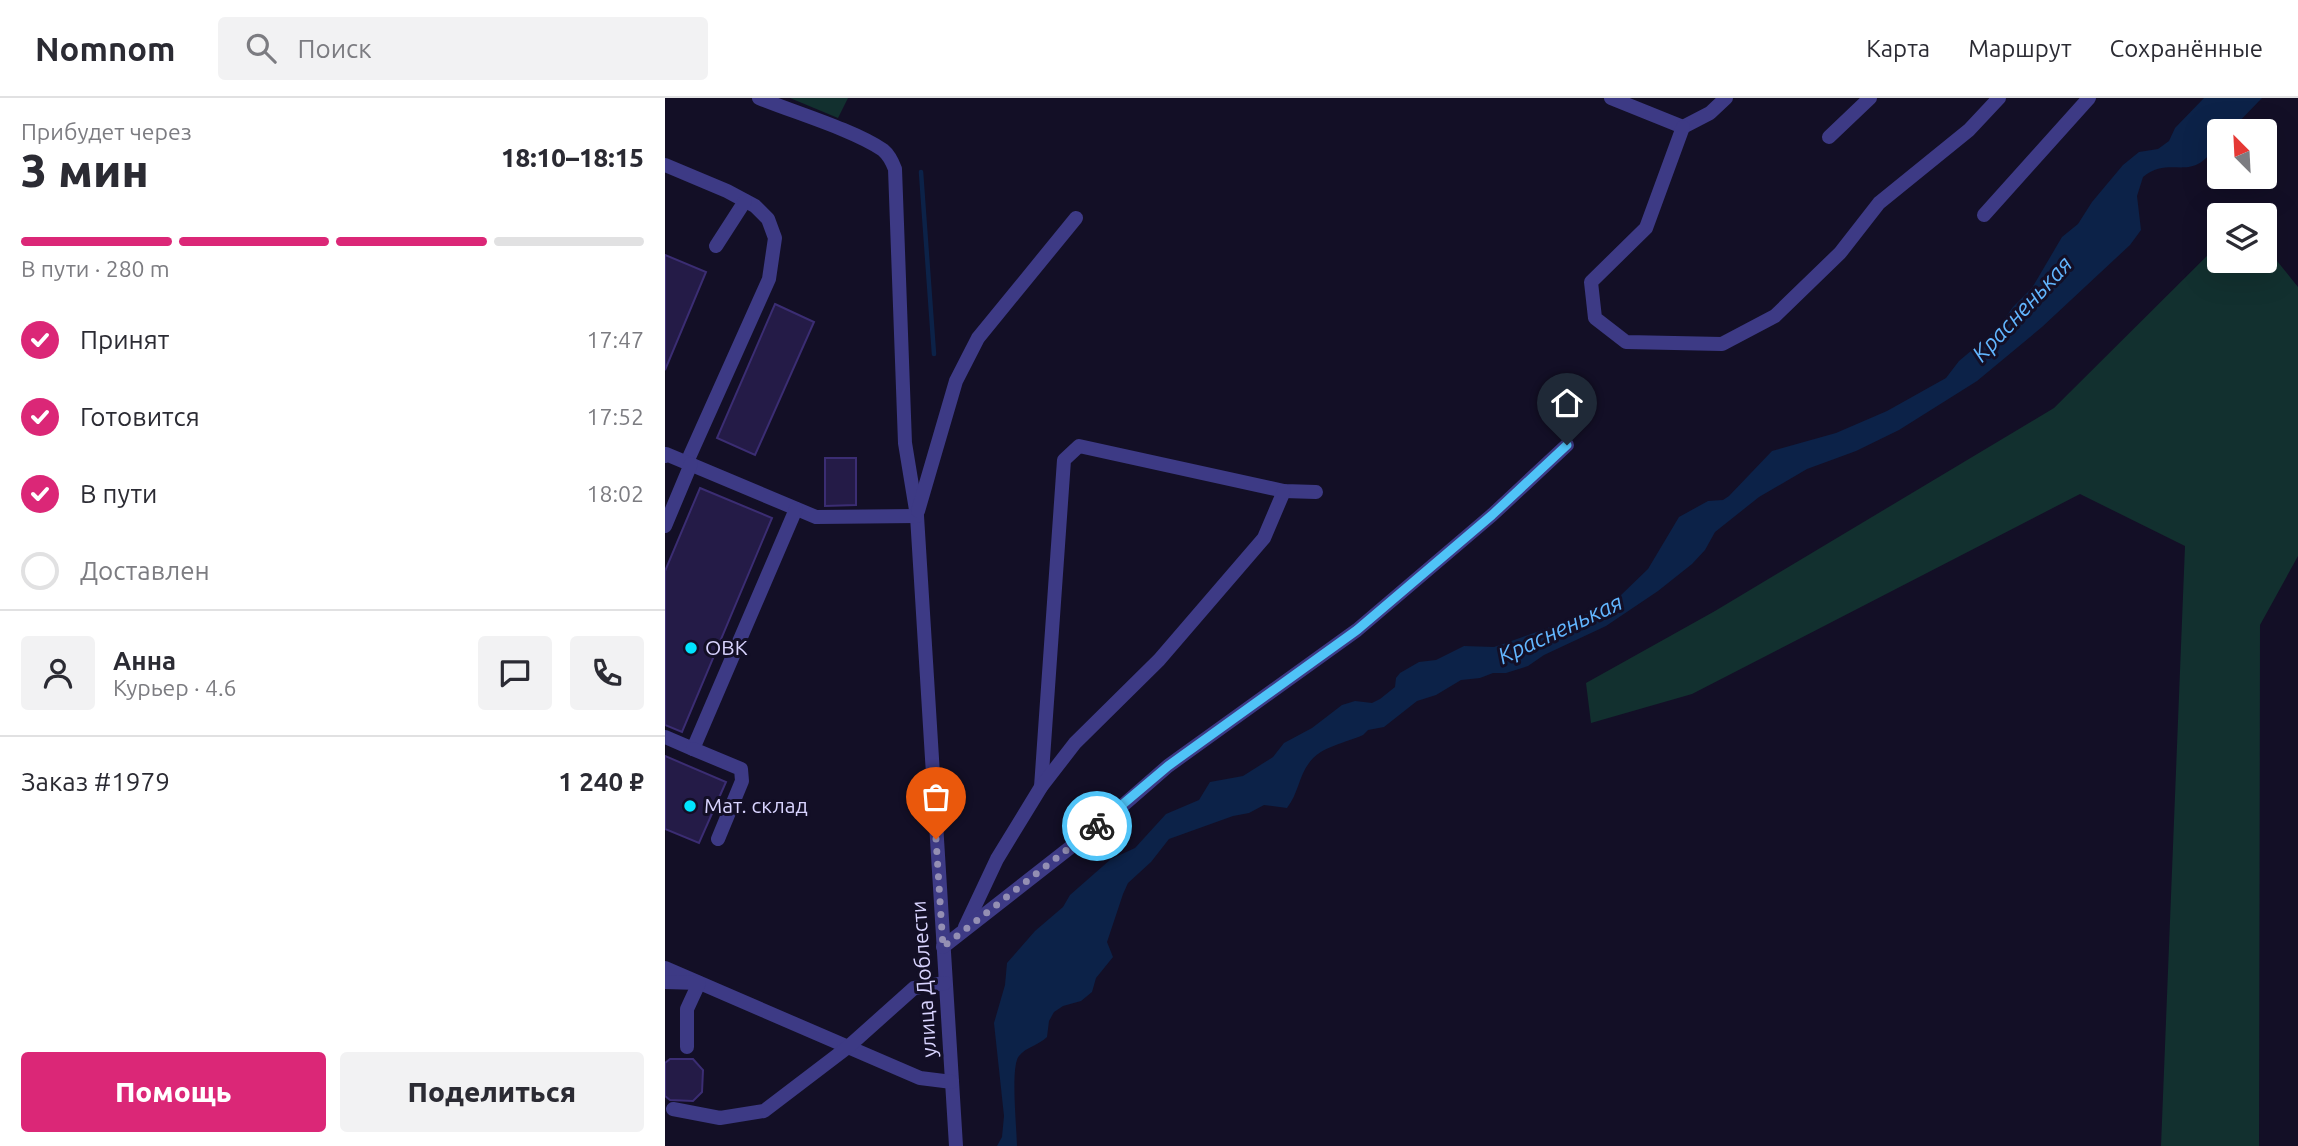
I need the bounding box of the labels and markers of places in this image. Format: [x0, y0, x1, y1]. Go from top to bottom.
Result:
pin [1537, 373, 1597, 445]
place label: ОВК [705, 635, 748, 659]
marker: ОВК [683, 640, 699, 656]
pin [906, 767, 966, 839]
place label: Мат. склад [704, 793, 808, 817]
marker: Мат. склад [682, 798, 698, 814]

